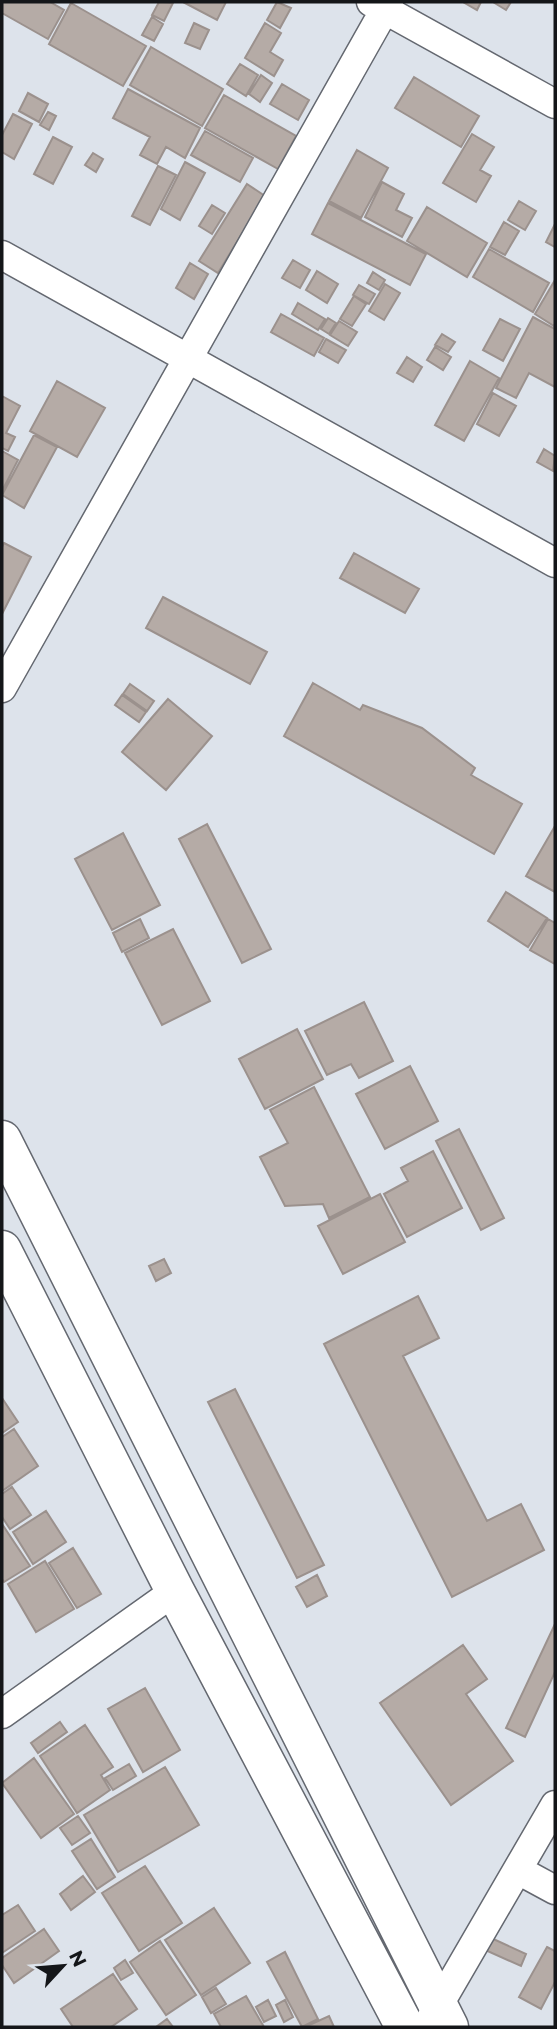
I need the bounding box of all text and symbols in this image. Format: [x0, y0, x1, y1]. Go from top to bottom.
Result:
north arrow [28, 1931, 98, 2001]
text: N [64, 1947, 92, 1971]

